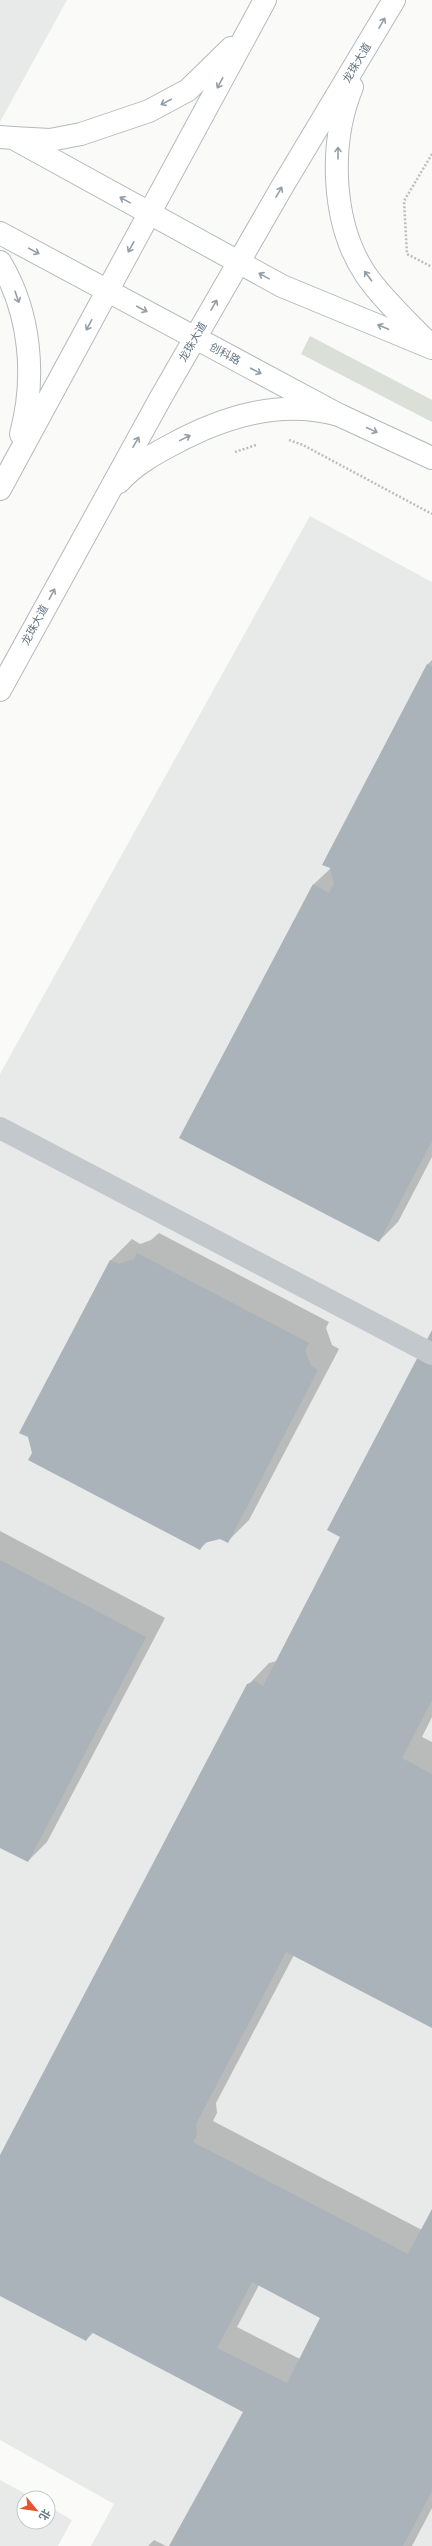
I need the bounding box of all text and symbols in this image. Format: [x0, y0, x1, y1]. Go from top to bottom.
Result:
one-way arrow [378, 17, 386, 29]
street label: 龙珠大道 [340, 41, 374, 85]
one-way arrow [215, 77, 223, 89]
one-way arrow [160, 99, 172, 107]
one-way arrow [334, 147, 342, 160]
one-way arrow [275, 186, 283, 198]
one-way arrow [119, 196, 131, 203]
one-way arrow [127, 241, 134, 253]
one-way arrow [28, 248, 40, 256]
one-way arrow [364, 271, 373, 282]
one-way arrow [258, 272, 270, 279]
one-way arrow [14, 290, 21, 303]
one-way arrow [211, 299, 219, 311]
one-way arrow [135, 306, 147, 313]
one-way arrow [84, 319, 92, 331]
street label: 龙珠大道 [176, 320, 210, 364]
one-way arrow [378, 323, 390, 330]
street label: 创科路 [207, 341, 243, 367]
one-way arrow [250, 367, 262, 375]
one-way arrow [365, 427, 377, 434]
one-way arrow [178, 434, 190, 441]
one-way arrow [132, 436, 140, 448]
one-way arrow [48, 588, 56, 600]
street label: 龙珠大道 [19, 603, 51, 647]
north arrow [16, 2490, 56, 2530]
text: 北 [36, 2507, 53, 2523]

